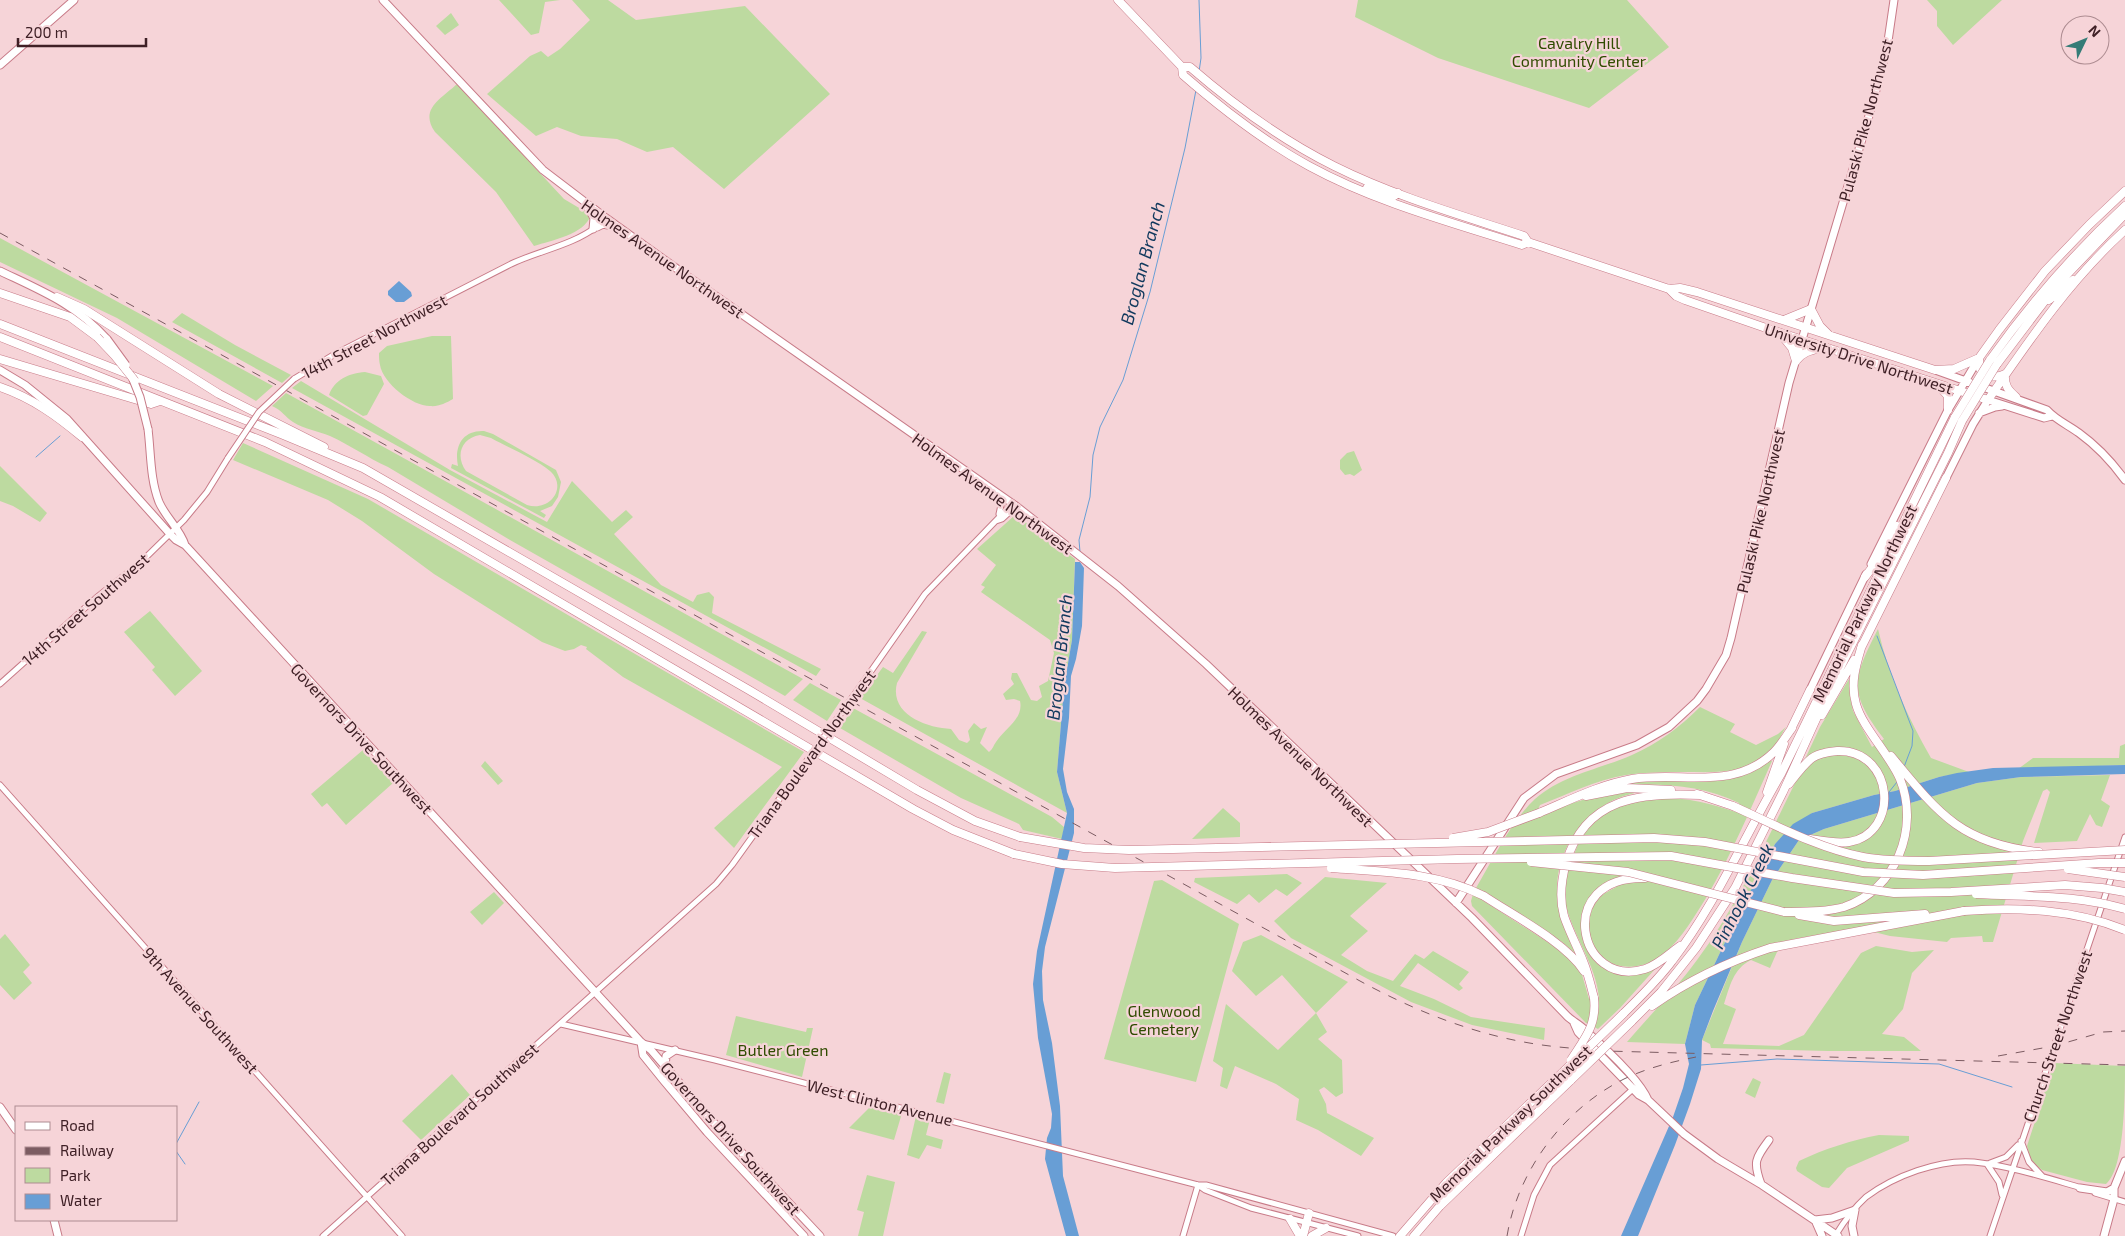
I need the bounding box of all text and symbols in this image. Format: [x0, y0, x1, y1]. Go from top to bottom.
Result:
scale bar [18, 15, 145, 47]
north arrow [2060, 15, 2110, 65]
text: N [2085, 21, 2105, 40]
text: 200 m [25, 23, 68, 41]
park label: Cavalry Hill Community Center [1512, 33, 1647, 70]
street label: Pulaski Pike Northwest [1834, 37, 1896, 203]
street label: Holmes Avenue Northwest [578, 195, 748, 321]
water label: Broglan Branch [1115, 199, 1169, 327]
street label: 14th Street Northwest [298, 290, 450, 382]
street label: University Drive Northwest [1762, 319, 1956, 397]
street label: Pulaski Pike Northwest [1732, 427, 1788, 595]
street label: Holmes Avenue Northwest [909, 428, 1077, 558]
street label: Memorial Parkway Northwest [1808, 501, 1920, 705]
street label: 14th Street Southwest [18, 549, 152, 669]
water label: Broglan Branch [1041, 593, 1077, 721]
street label: Governors Drive Southwest [287, 659, 437, 817]
street label: Triana Boulevard Northwest [743, 666, 879, 842]
street label: Holmes Avenue Northwest [1225, 682, 1377, 830]
water label: Pinhook Creek [1706, 840, 1778, 952]
street label: 9th Avenue Southwest [139, 943, 263, 1077]
street label: Church Street Northwest [2019, 948, 2095, 1124]
park label: Glenwood Cemetery [1127, 1001, 1201, 1038]
street label: Triana Boulevard Southwest [377, 1038, 541, 1190]
park label: Butler Green [738, 1040, 828, 1059]
street label: Memorial Parkway Southwest [1425, 1041, 1595, 1205]
street label: Governors Drive Southwest [657, 1058, 805, 1218]
street label: West Clinton Avenue [805, 1075, 955, 1129]
legend [15, 1106, 178, 1221]
text: Road [60, 1116, 95, 1134]
text: Railway [60, 1141, 114, 1159]
text: Park [60, 1166, 91, 1184]
text: Water [60, 1191, 102, 1209]

